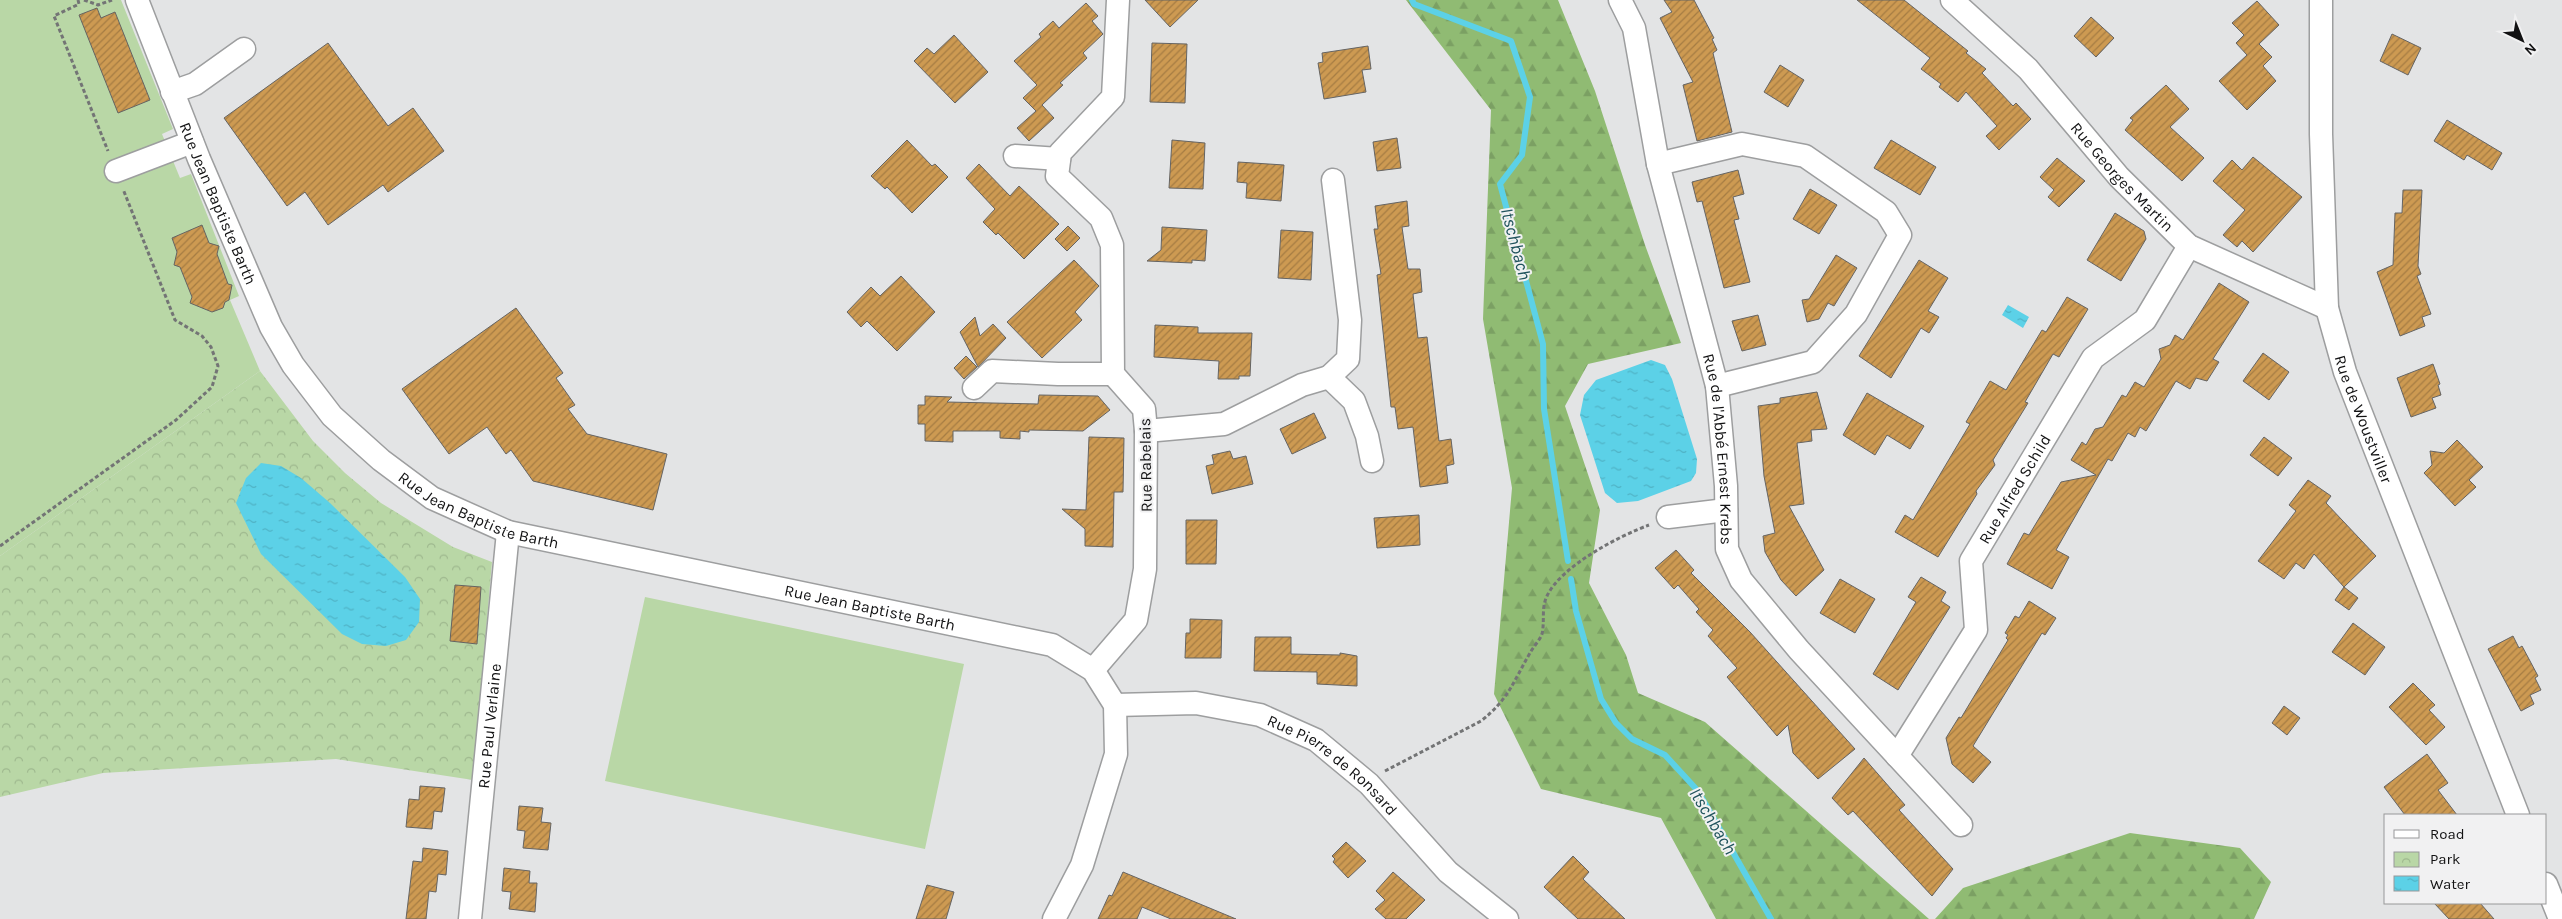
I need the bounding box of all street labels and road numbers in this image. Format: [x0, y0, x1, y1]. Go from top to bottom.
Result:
street label: Rue Georges Martin [2067, 118, 2178, 236]
street label: Rue Jean Baptiste Barth [176, 120, 261, 287]
street label: Rue de l'Abbé Ernest Krebs [1699, 351, 1736, 545]
street label: Rue de Woustviller [2331, 353, 2396, 486]
street label: Rue Rabelais [1135, 418, 1156, 512]
street label: Rue Alfred Schild [1975, 431, 2055, 547]
street label: Rue Jean Baptiste Barth [395, 467, 561, 552]
street label: Rue Jean Baptiste Barth [783, 581, 957, 635]
street label: Rue Paul Verlaine [474, 663, 505, 789]
street label: Rue Pierre de Ronsard [1264, 711, 1401, 819]

